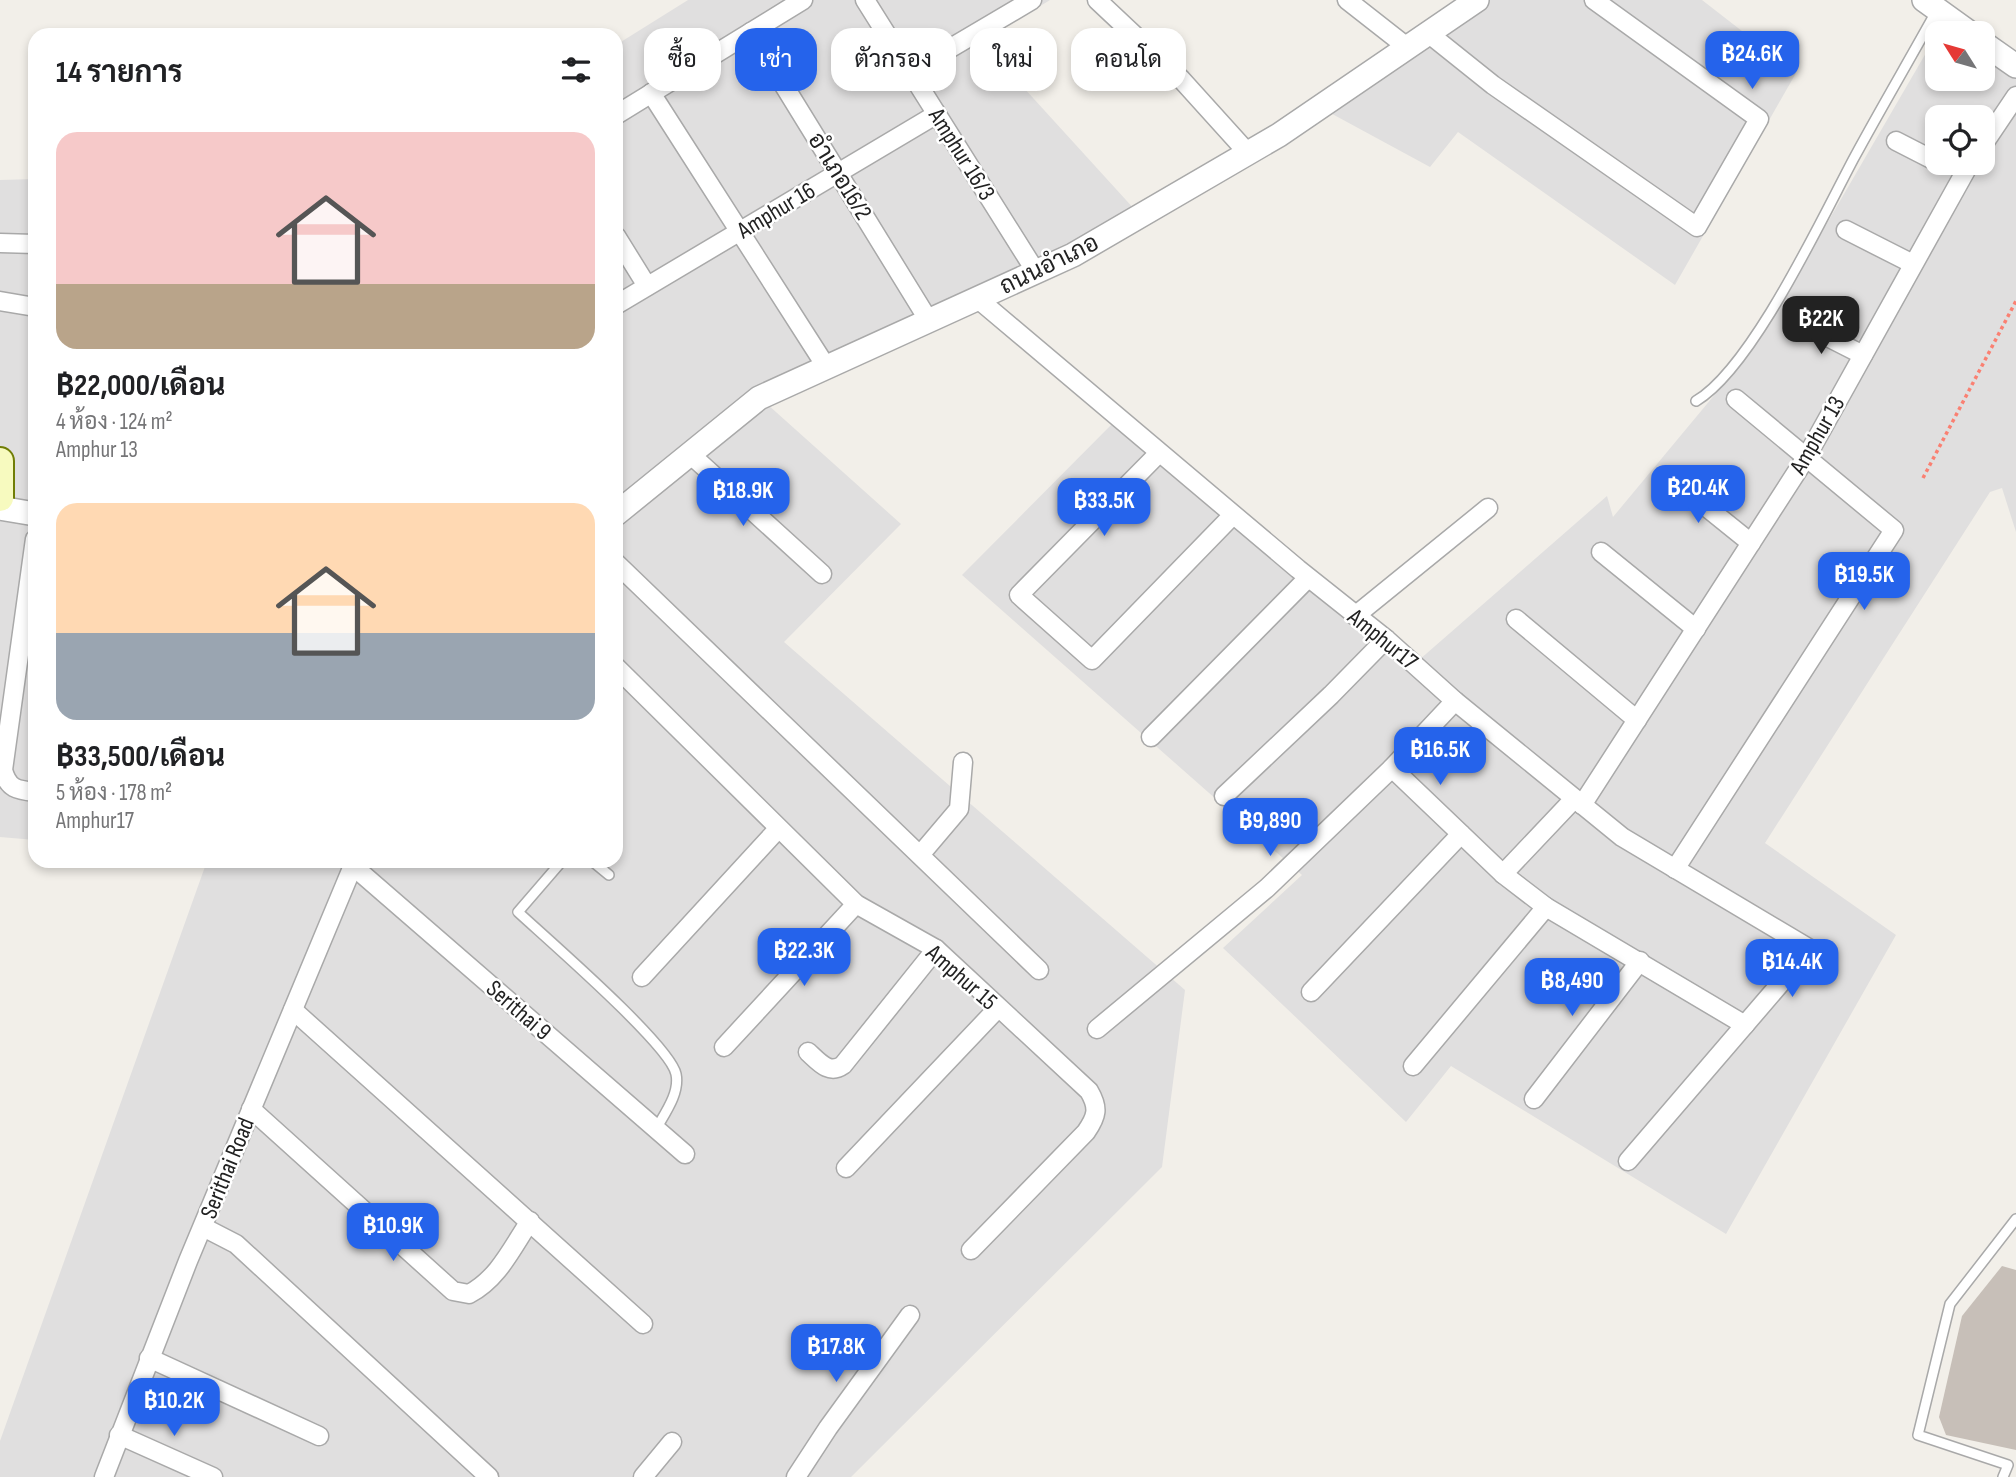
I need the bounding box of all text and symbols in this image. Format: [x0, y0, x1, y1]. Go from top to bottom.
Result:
north arrow [1925, 21, 1995, 91]
map controls [1925, 21, 1995, 175]
chip: ซื้อ [644, 28, 721, 91]
chip: เช่า [735, 28, 817, 91]
chip: ตัวกรอง [831, 28, 956, 91]
chip: ใหม่ [970, 28, 1057, 91]
chip: คอนโด [1071, 28, 1186, 91]
pin: ฿24.6K [1695, 32, 1809, 91]
text: ฿24.6K [1721, 40, 1783, 68]
icon: filters [557, 51, 595, 89]
text: 14 รายการ [56, 55, 183, 91]
street label: Amphur 16/3 [921, 102, 1001, 206]
button: locate [1925, 105, 1995, 175]
street label: อำเภอ16/2 [801, 127, 878, 225]
street label: Amphur 16 [731, 176, 821, 246]
icon: home [263, 177, 389, 303]
street label: ถนนอำเภอ [995, 228, 1103, 301]
pin: ฿22K [1780, 296, 1862, 356]
text: ฿22K [1798, 305, 1844, 333]
text: ฿22,000/เดือน [56, 368, 226, 404]
street label: Amphur 13 [1783, 391, 1851, 480]
text: 4 ห้อง · 124 m² [56, 408, 173, 436]
text: Amphur 13 [56, 436, 138, 464]
pin: ฿20.4K [1641, 466, 1755, 525]
pin: ฿18.9K [686, 468, 800, 528]
text: ฿20.4K [1667, 474, 1729, 502]
text: ฿18.9K [713, 477, 773, 505]
pin: ฿33.5K [1047, 478, 1161, 538]
text: ฿33.5K [1073, 487, 1135, 515]
icon: home [263, 548, 389, 674]
pin: ฿19.5K [1807, 552, 1921, 612]
text: ฿19.5K [1834, 561, 1894, 589]
street label: Amphur17 [1341, 602, 1424, 677]
pin: ฿16.5K [1383, 728, 1497, 787]
text: ฿16.5K [1410, 736, 1470, 764]
text: ฿33,500/เดือน [56, 739, 225, 775]
text: 5 ห้อง · 178 m² [56, 779, 172, 807]
pin: ฿9,890 [1213, 798, 1327, 858]
text: Amphur17 [56, 807, 134, 835]
text: ฿9,890 [1239, 807, 1301, 835]
pin: ฿22.3K [747, 928, 861, 988]
text: ฿22.3K [774, 937, 834, 965]
street label: Amphur 15 [919, 938, 1003, 1016]
pin: ฿14.4K [1735, 940, 1849, 999]
text: ฿14.4K [1761, 948, 1823, 976]
pin: ฿8,490 [1515, 958, 1629, 1018]
text: ฿8,490 [1541, 967, 1603, 995]
street label: Serithai 9 [480, 974, 557, 1047]
street label: Serithai Road [194, 1113, 261, 1223]
pin: ฿10.9K [336, 1204, 450, 1263]
text: ฿10.9K [363, 1212, 423, 1240]
pin: ฿17.8K [779, 1324, 893, 1384]
text: ฿17.8K [807, 1333, 865, 1361]
pin: ฿10.2K [117, 1378, 231, 1438]
text: ฿10.2K [144, 1387, 204, 1415]

